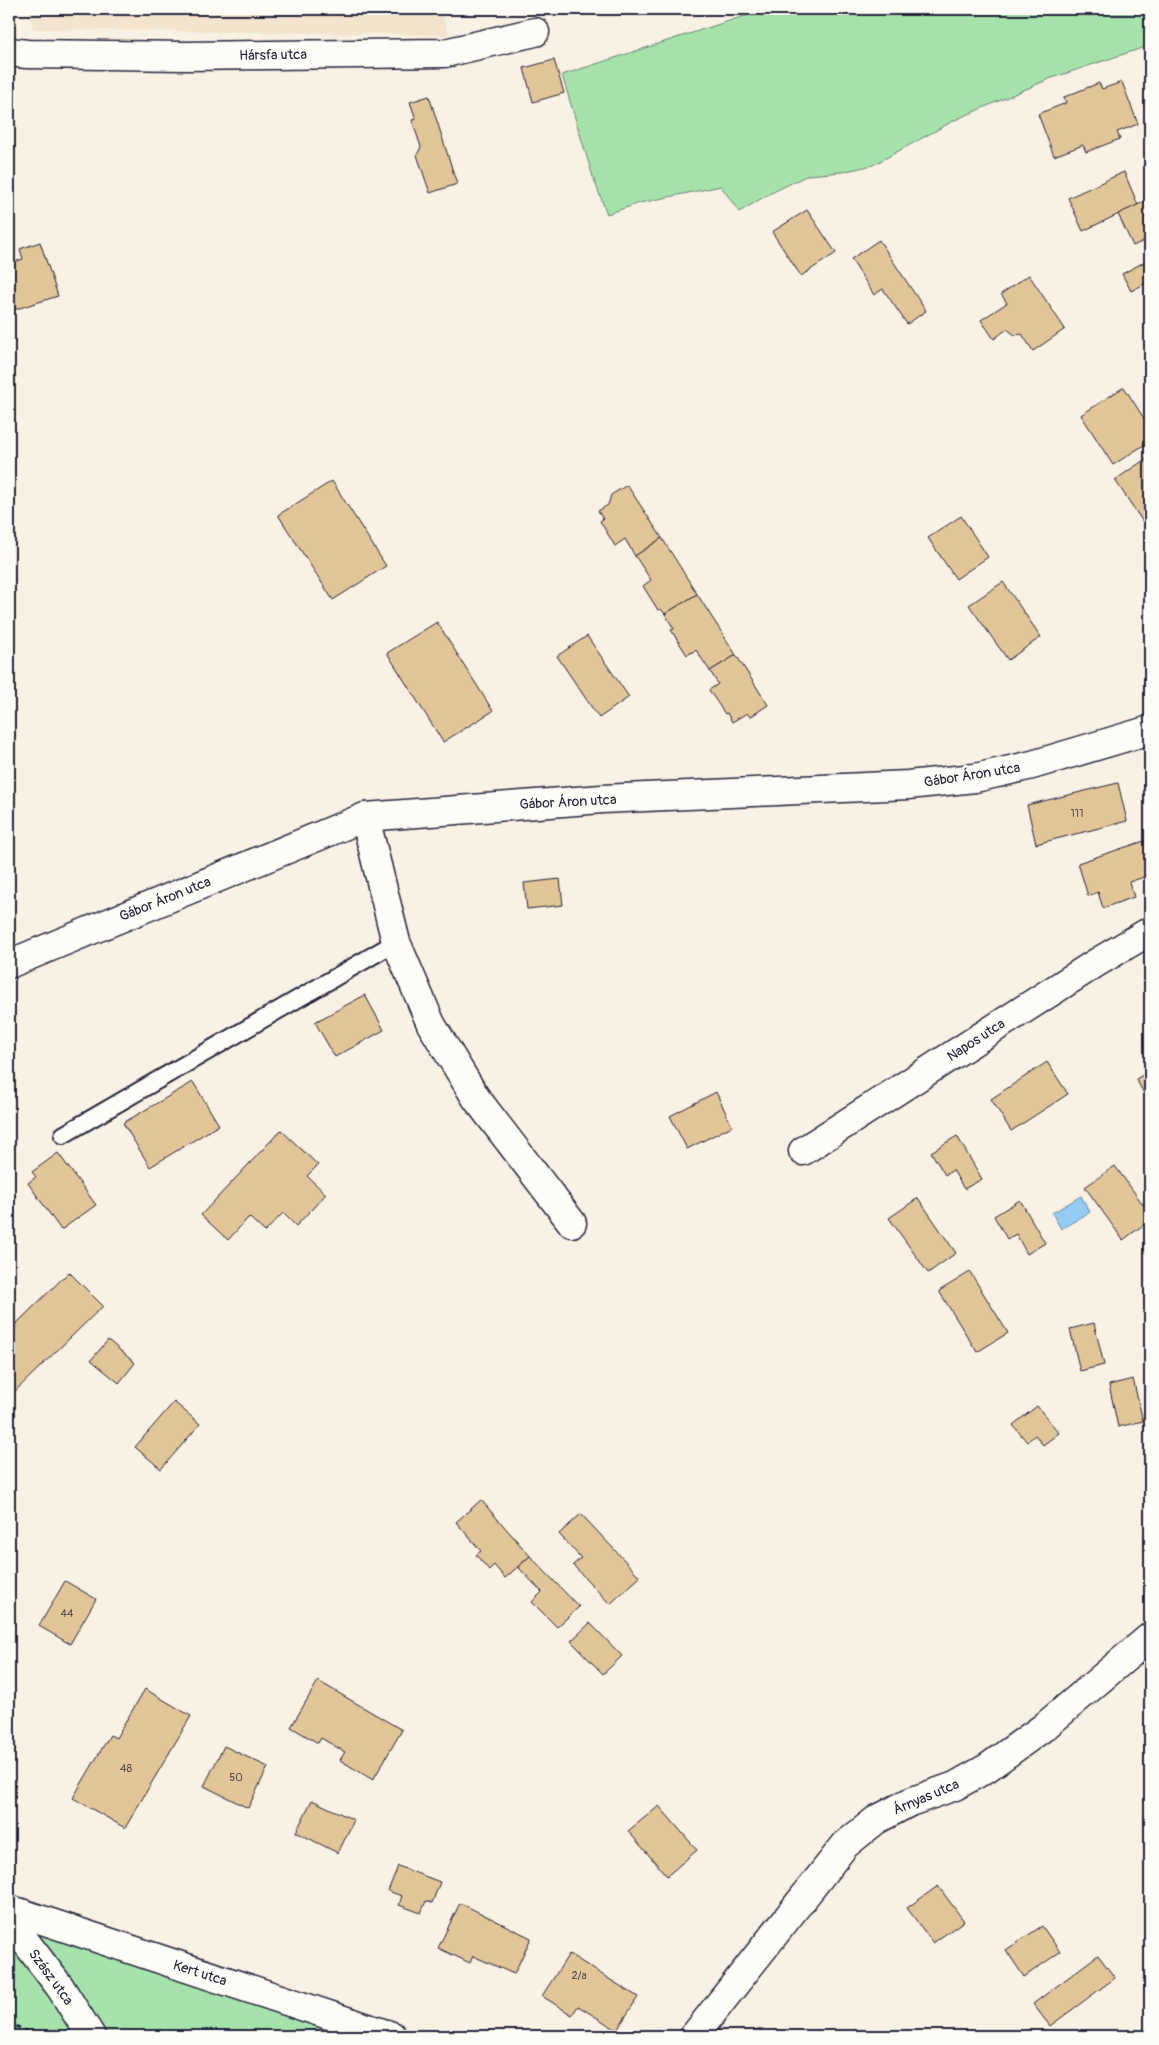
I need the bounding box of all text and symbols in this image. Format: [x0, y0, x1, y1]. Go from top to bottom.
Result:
street label: Hársfa utca [239, 46, 307, 64]
street label: Gábor Áron utca [923, 758, 1021, 791]
street label: Gábor Áron utca [519, 790, 617, 813]
house number: 111 [1071, 807, 1083, 820]
street label: Gábor Áron utca [116, 872, 213, 925]
street label: Napos utca [944, 1015, 1008, 1065]
house number: 44 [61, 1607, 74, 1620]
house number: 48 [120, 1762, 132, 1775]
house number: 50 [229, 1771, 243, 1784]
street label: Árnyas utca [890, 1775, 962, 1819]
street label: Szász utca [25, 1946, 77, 2008]
street label: Kert utca [171, 1956, 229, 1990]
house number: 2/a [571, 1969, 587, 1982]

